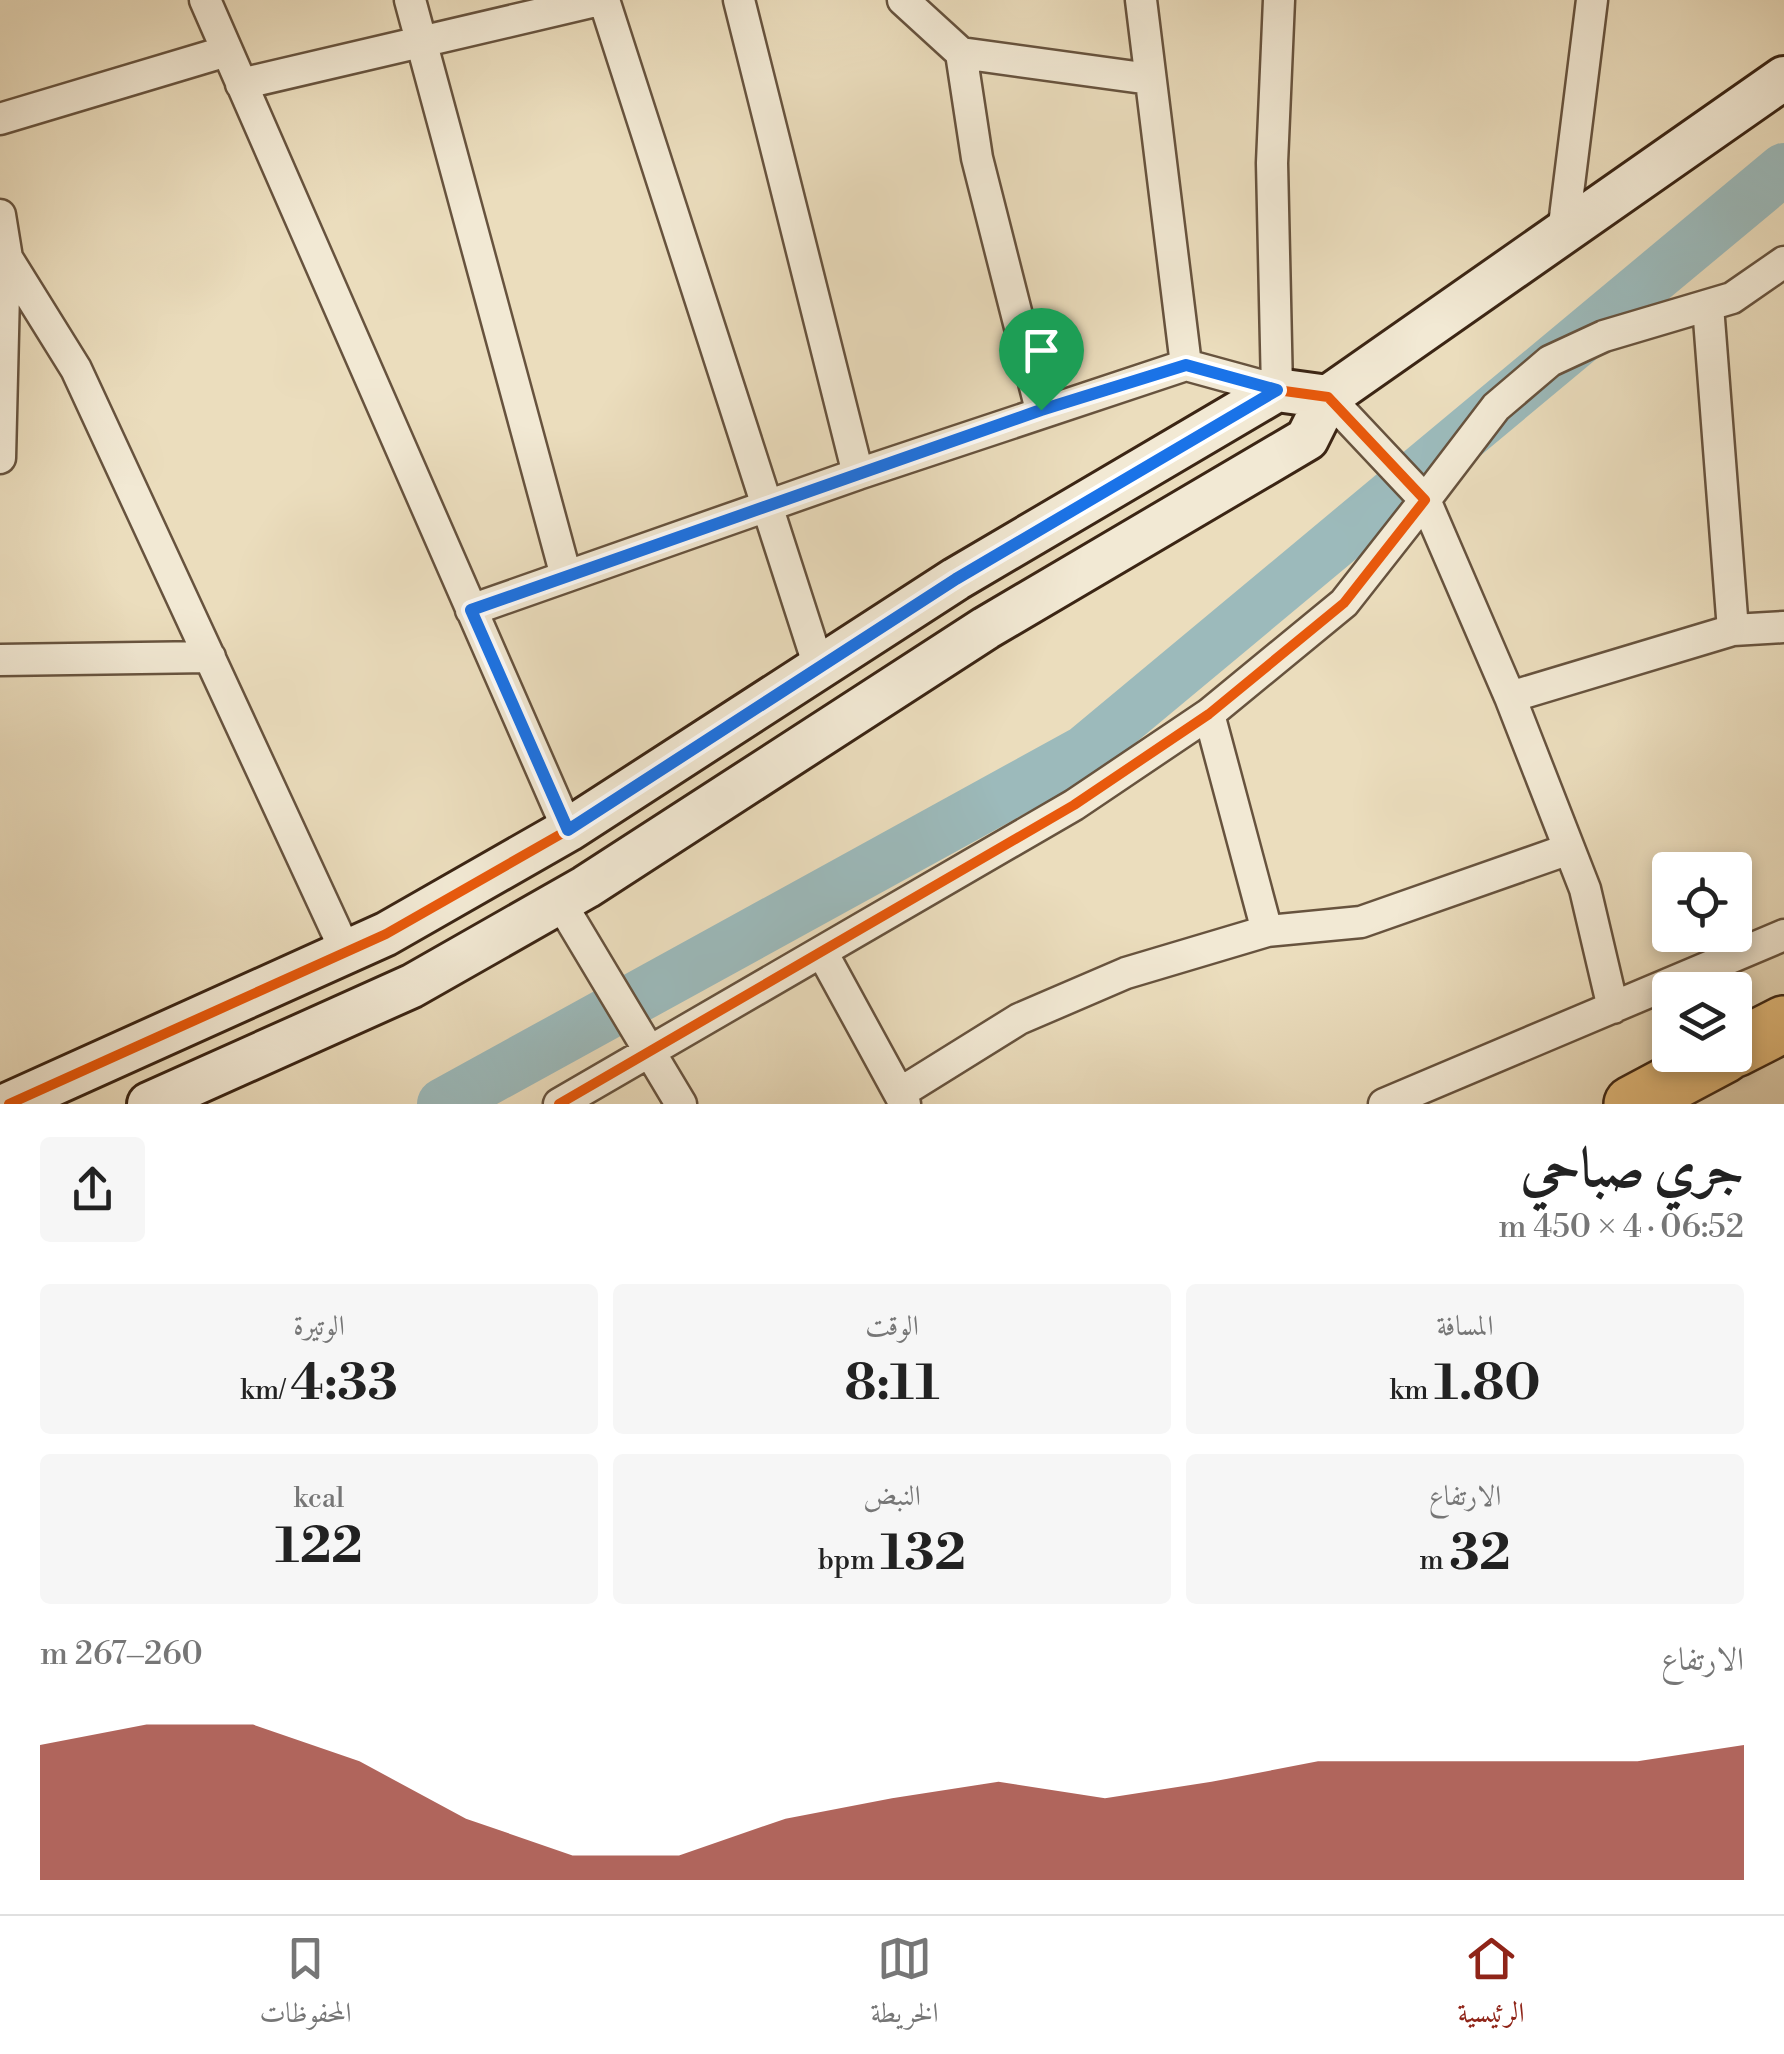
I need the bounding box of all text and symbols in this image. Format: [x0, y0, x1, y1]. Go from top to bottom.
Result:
pin [999, 308, 1084, 411]
icon: arrive [1014, 323, 1069, 378]
map controls [1652, 852, 1752, 1072]
button: locate [1652, 852, 1752, 952]
button: layers [1652, 972, 1752, 1072]
text: جري صباحي [1520, 1135, 1744, 1204]
button: share [40, 1137, 145, 1242]
text: 06:52 · 4 × 450 m [1499, 1207, 1744, 1247]
text: الوتيرة [293, 1309, 345, 1344]
text: الوقت [865, 1309, 919, 1344]
text: المسافة [1436, 1309, 1494, 1344]
text: 4:33 [290, 1353, 398, 1415]
text: 8:11 [844, 1353, 940, 1415]
text: 1.80 [1434, 1353, 1541, 1415]
text: /km [240, 1373, 290, 1408]
text: km [1389, 1373, 1434, 1408]
text: النبض [863, 1479, 921, 1514]
text: الارتفاع [1429, 1479, 1501, 1514]
text: kcal [294, 1481, 344, 1516]
text: 122 [275, 1516, 363, 1578]
text: 132 [881, 1523, 966, 1585]
text: 32 [1449, 1523, 1511, 1585]
text: bpm [818, 1543, 881, 1578]
text: m [1419, 1543, 1449, 1578]
text: 260–267 m [40, 1634, 203, 1674]
text: الارتفاع [1661, 1640, 1744, 1680]
tab: المحفوظات [259, 1931, 352, 2040]
tab: الخريطة [870, 1931, 939, 2040]
tab: الرئيسية [1457, 1931, 1525, 2040]

